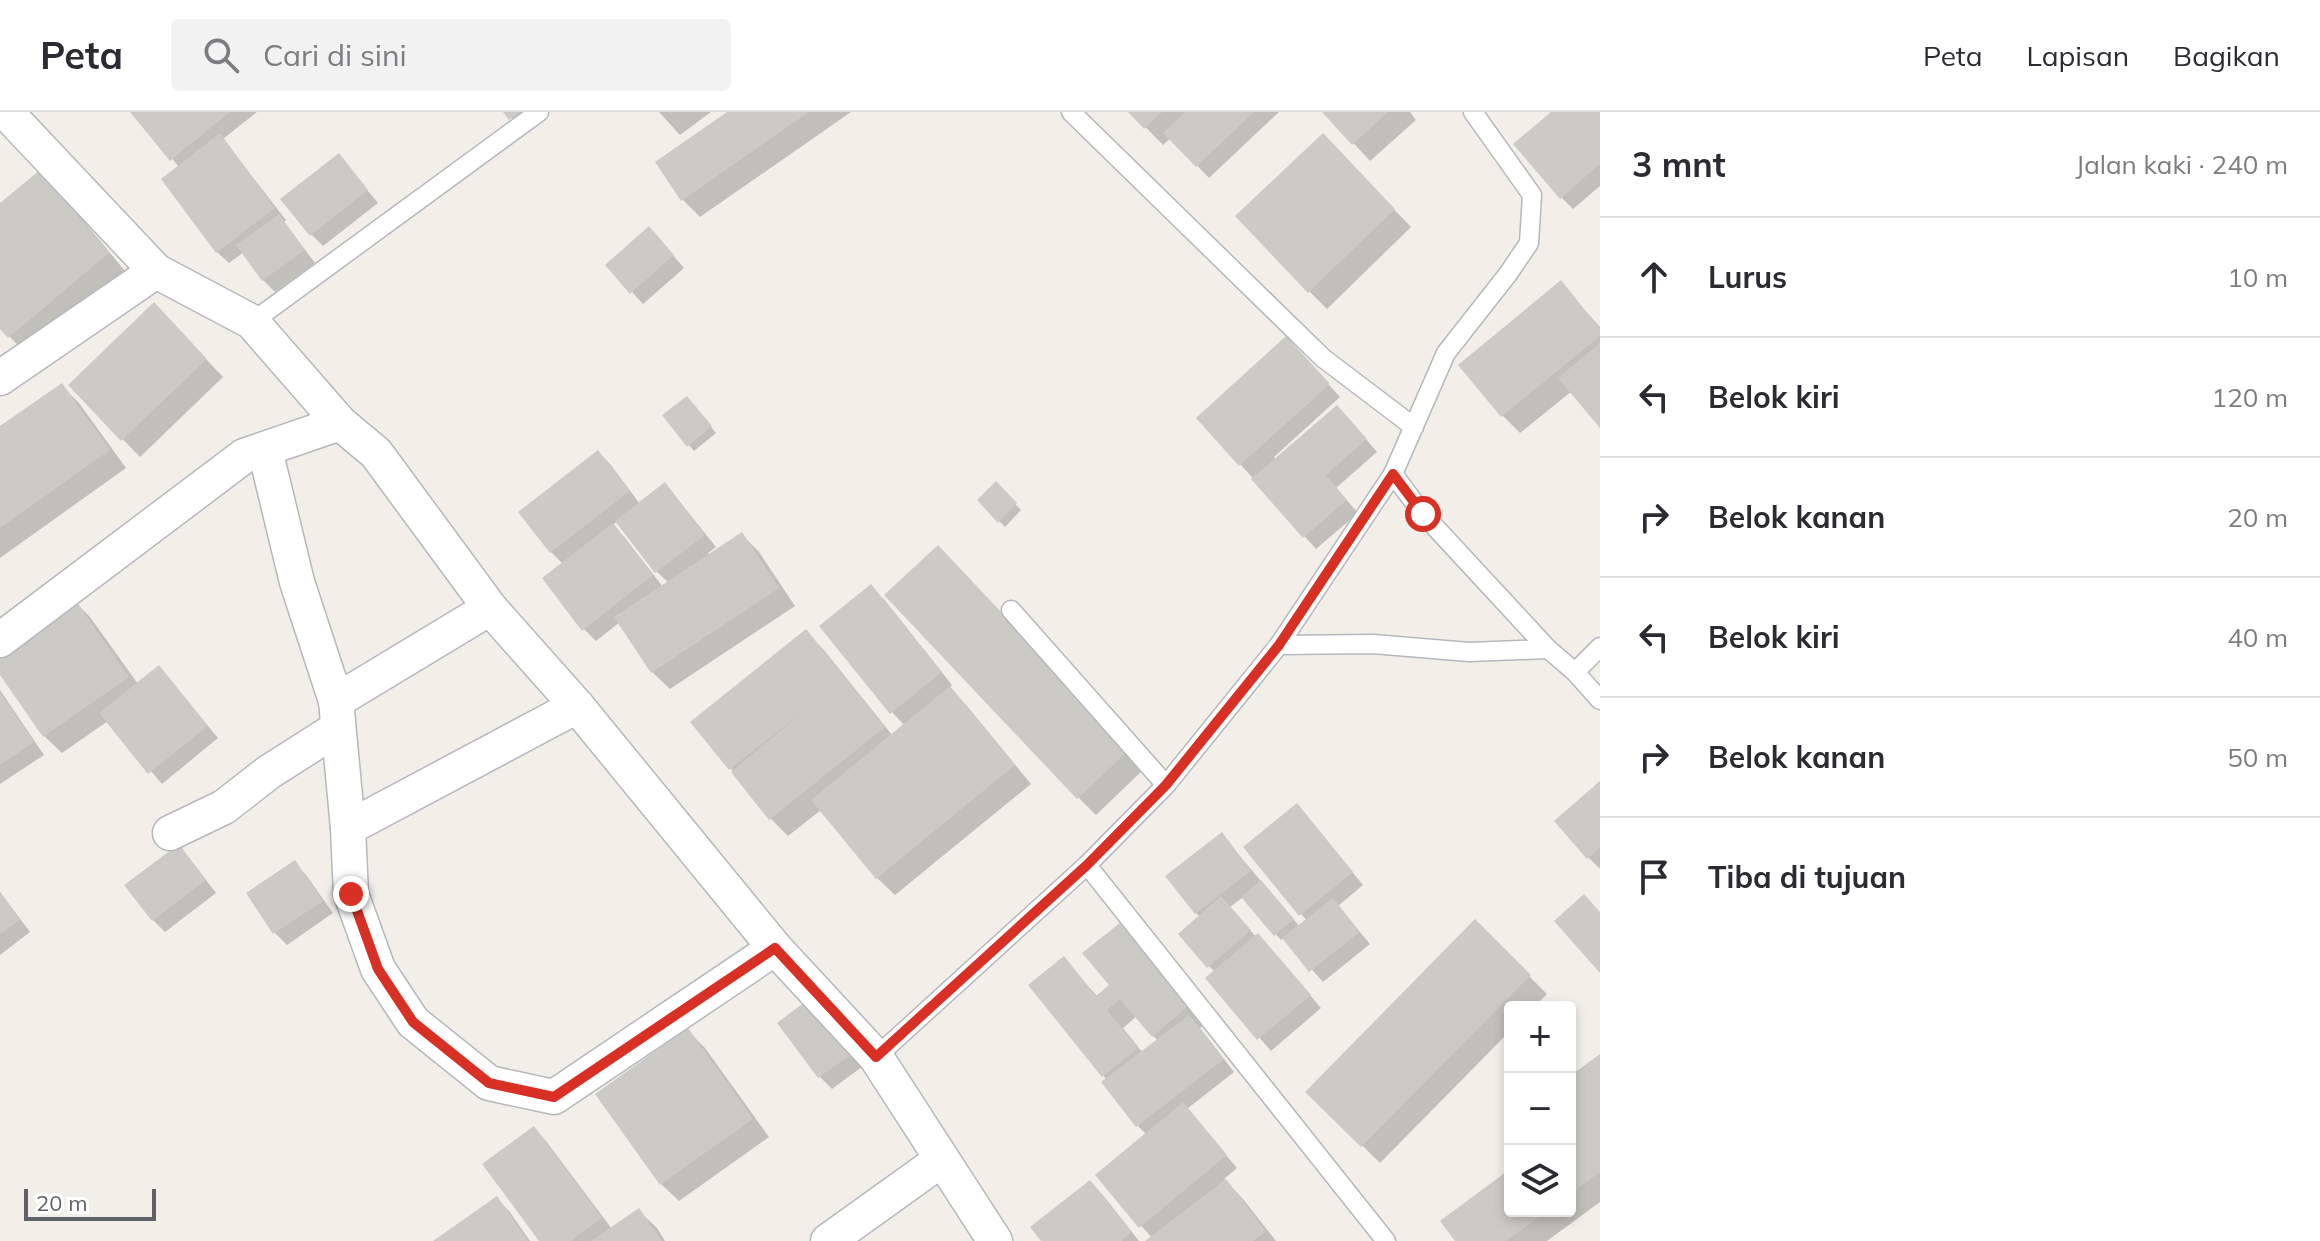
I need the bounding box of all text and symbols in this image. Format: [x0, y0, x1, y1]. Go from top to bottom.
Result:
search box [171, 19, 731, 91]
text: Peta [40, 31, 123, 79]
icon: search [199, 33, 243, 77]
text: Cari di sini [263, 36, 407, 74]
text: Peta [1923, 38, 1982, 73]
text: Lapisan [2026, 38, 2129, 73]
text: Bagikan [2173, 38, 2280, 73]
text: 3 mnt [1632, 143, 1726, 186]
text: Jalan kaki · 240 m [2076, 148, 2288, 181]
icon: ahead [1632, 255, 1676, 299]
text: Lurus [1708, 258, 1787, 296]
text: 10 m [2227, 261, 2288, 294]
icon: left [1632, 375, 1676, 419]
text: Belok kiri [1708, 378, 1840, 416]
text: 120 m [2212, 381, 2288, 414]
icon: right [1632, 495, 1676, 539]
route start [1405, 496, 1441, 532]
text: Belok kanan [1708, 498, 1885, 536]
text: 20 m [2227, 501, 2288, 534]
icon: left [1632, 615, 1676, 659]
text: Belok kiri [1708, 618, 1840, 656]
text: 40 m [2227, 621, 2288, 654]
icon: right [1632, 735, 1676, 779]
text: Belok kanan [1708, 738, 1885, 776]
text: 50 m [2227, 741, 2288, 774]
icon: arrive [1632, 855, 1676, 899]
text: Tiba di tujuan [1708, 858, 1906, 896]
route end [333, 876, 369, 912]
map controls [1504, 1001, 1576, 1217]
button: + [1504, 1001, 1576, 1073]
button: − [1504, 1073, 1576, 1145]
button: layers [1504, 1145, 1576, 1217]
scale bar [24, 1185, 156, 1221]
text: 20 m [36, 1189, 87, 1217]

